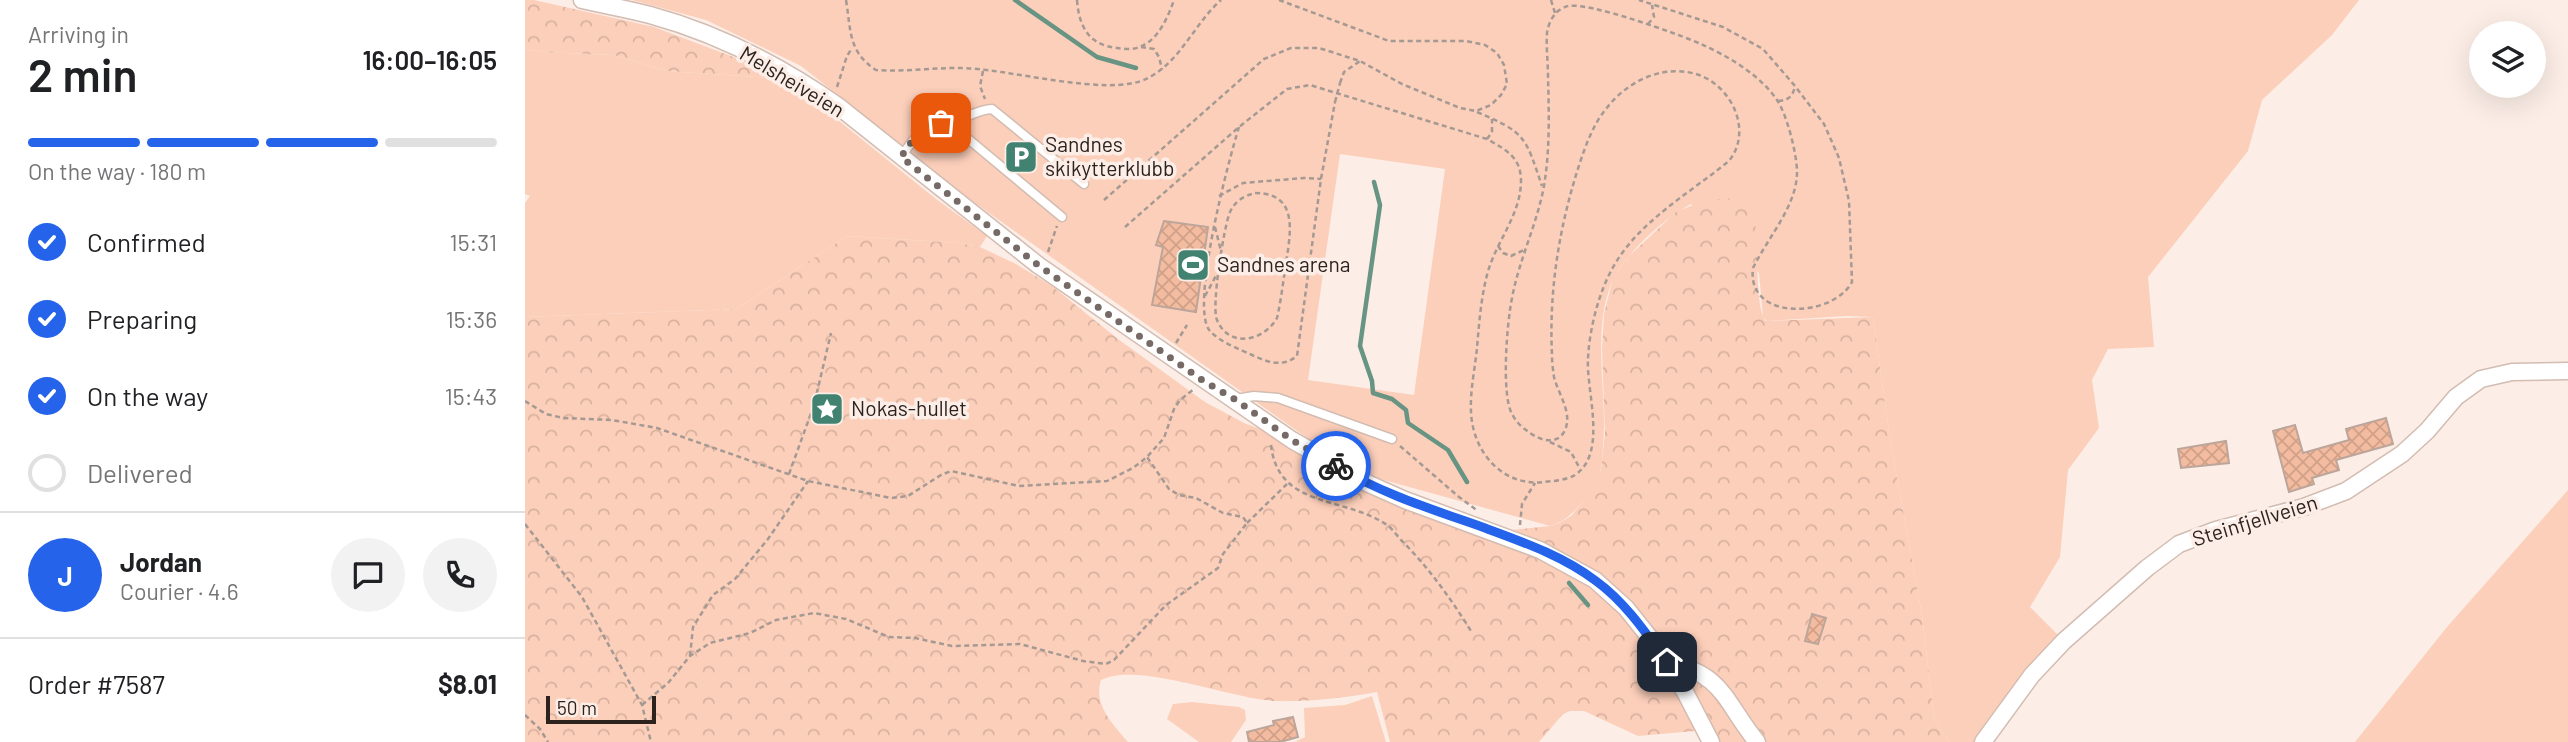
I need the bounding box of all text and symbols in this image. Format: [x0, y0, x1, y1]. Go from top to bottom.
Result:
text: Arriving in [28, 20, 129, 48]
map controls [2469, 21, 2546, 98]
button: layers [2469, 21, 2546, 98]
street label: Melsheiveien [736, 40, 850, 122]
text: 16:00–16:05 [362, 44, 497, 75]
text: 2 min [28, 46, 137, 101]
pin [911, 93, 971, 153]
icon: bag [922, 104, 960, 142]
place label: Sandnes skikytterklubb [1045, 131, 1175, 180]
parking icon: Sandnes skikytterklubb [1002, 138, 1040, 176]
text: On the way · 180 m [28, 157, 206, 185]
icon: check [28, 223, 66, 261]
text: Confirmed [87, 226, 206, 257]
text: 15:31 [450, 228, 497, 256]
sports icon: Sandnes arena [1174, 246, 1212, 284]
place label: Sandnes arena [1217, 251, 1351, 276]
icon: check [28, 300, 66, 338]
text: Preparing [87, 303, 197, 334]
text: 15:36 [446, 305, 497, 333]
icon: check [28, 377, 66, 415]
text: On the way [87, 380, 208, 411]
text: 15:43 [445, 382, 497, 410]
place icon: Nokas-hullet [808, 390, 846, 428]
place label: Nokas-hullet [851, 395, 967, 420]
courier [1301, 431, 1371, 501]
icon: bike [1317, 447, 1355, 485]
text: Delivered [87, 457, 193, 488]
street label: Steinfjellveien [2189, 489, 2320, 550]
button: chat [331, 538, 405, 612]
button: phone [423, 538, 497, 612]
text: Jordan [120, 546, 202, 577]
text: J [57, 560, 73, 591]
text: Courier · 4.6 [120, 577, 239, 605]
pin [1637, 632, 1697, 692]
icon: home [1648, 643, 1686, 681]
text: Order #7587 [28, 668, 165, 699]
text: $8.01 [438, 668, 497, 699]
scale bar [546, 693, 656, 725]
text: 50 m [557, 696, 597, 719]

